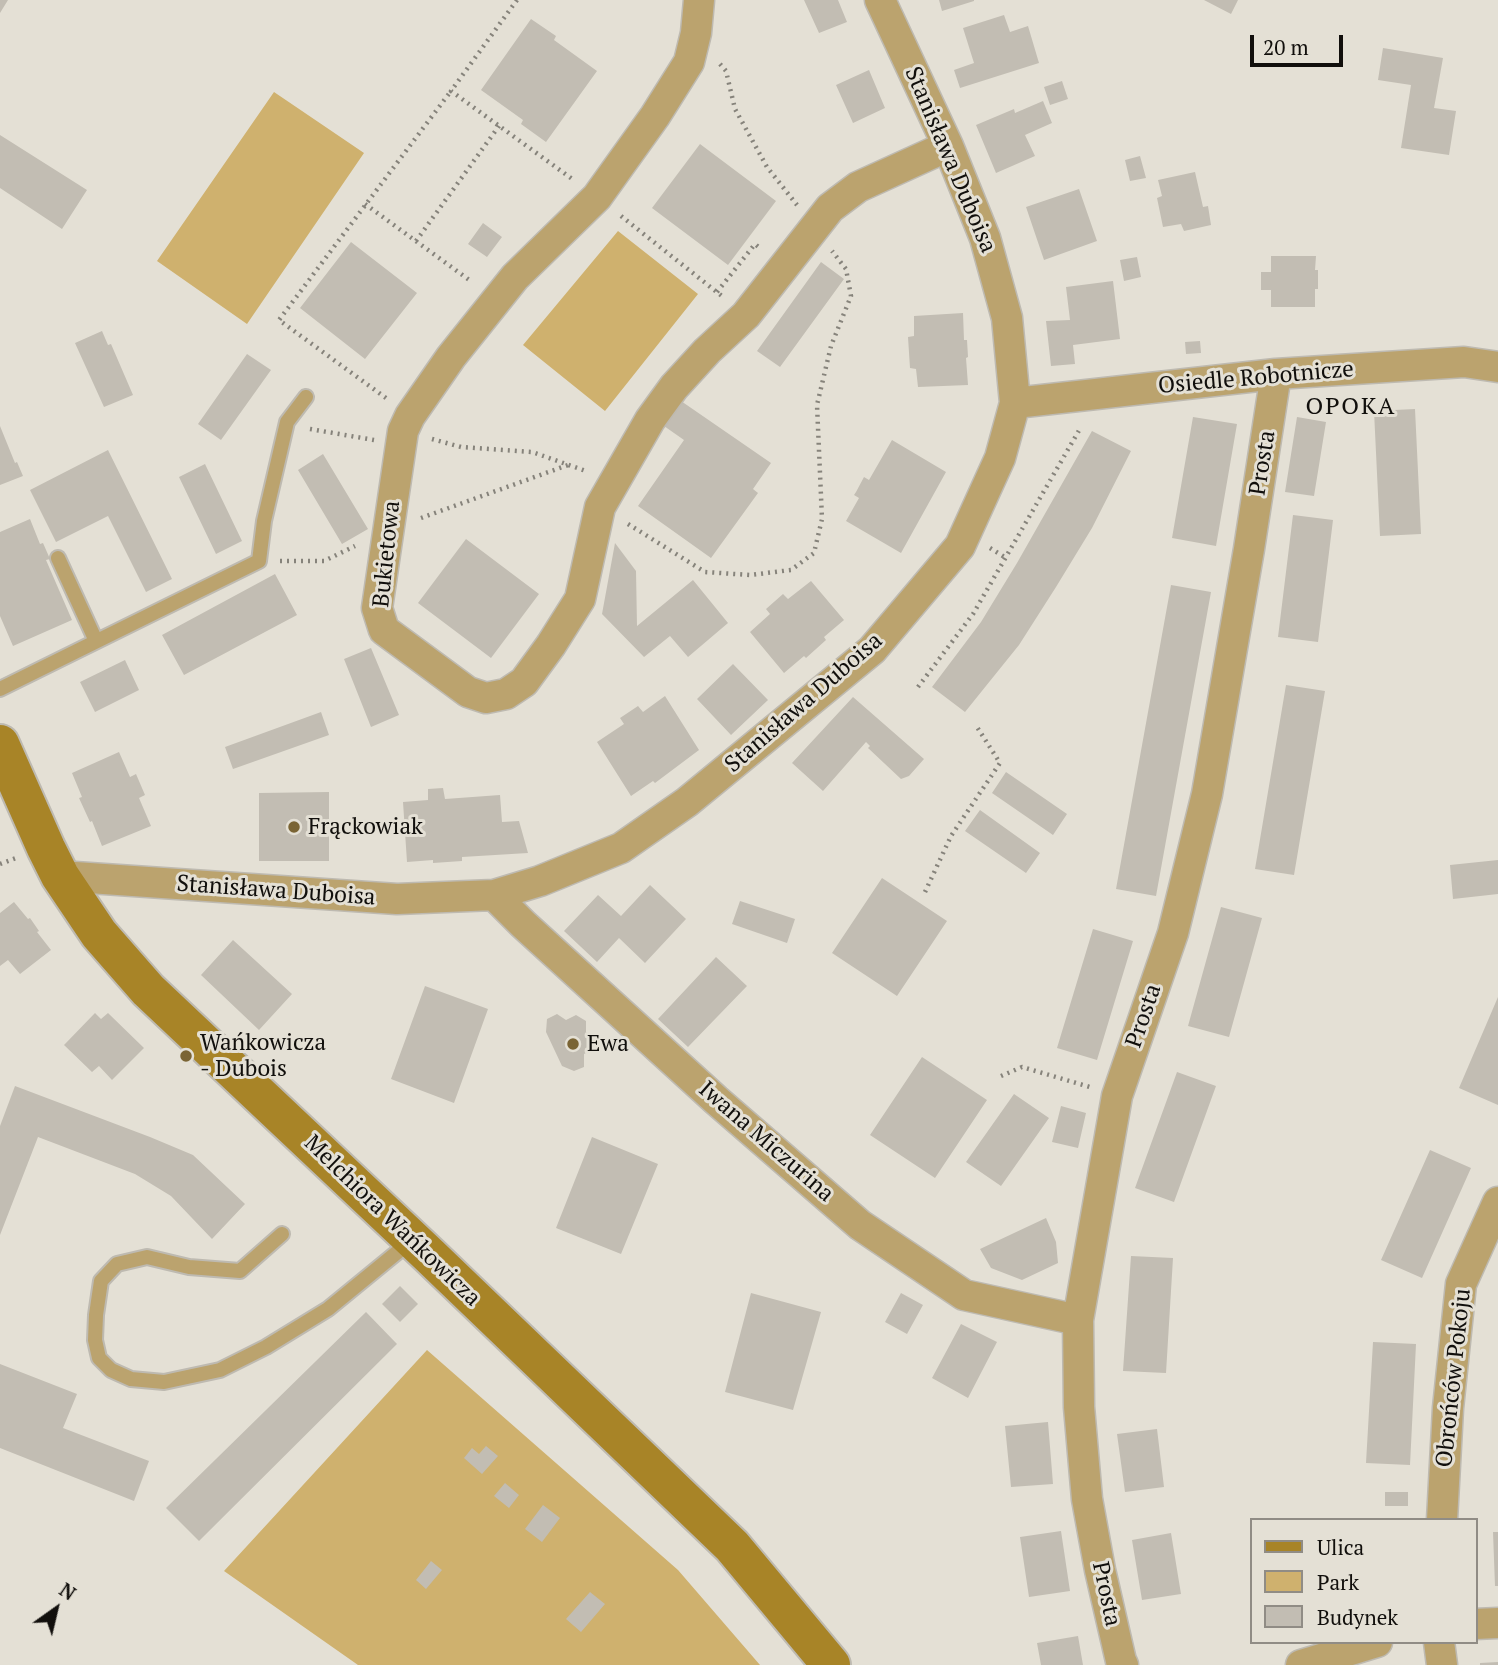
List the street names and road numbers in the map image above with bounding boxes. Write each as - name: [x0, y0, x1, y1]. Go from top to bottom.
- street label: Stanisława Duboisa: [898, 63, 1002, 257]
- street label: Osiedle Robotnicze: [1157, 356, 1355, 400]
- street label: Prosta: [1244, 429, 1282, 497]
- street label: Bukietowa: [368, 499, 406, 609]
- street label: Stanisława Duboisa: [720, 627, 888, 779]
- street label: Stanisława Duboisa: [176, 870, 376, 912]
- street label: Prosta: [1120, 981, 1168, 1051]
- street label: Iwana Miczurina: [693, 1076, 839, 1208]
- street label: Melchiora Wańkowicza: [298, 1130, 486, 1312]
- street label: Obrońców Pokoju: [1431, 1287, 1477, 1469]
- street label: Prosta: [1086, 1559, 1126, 1629]

